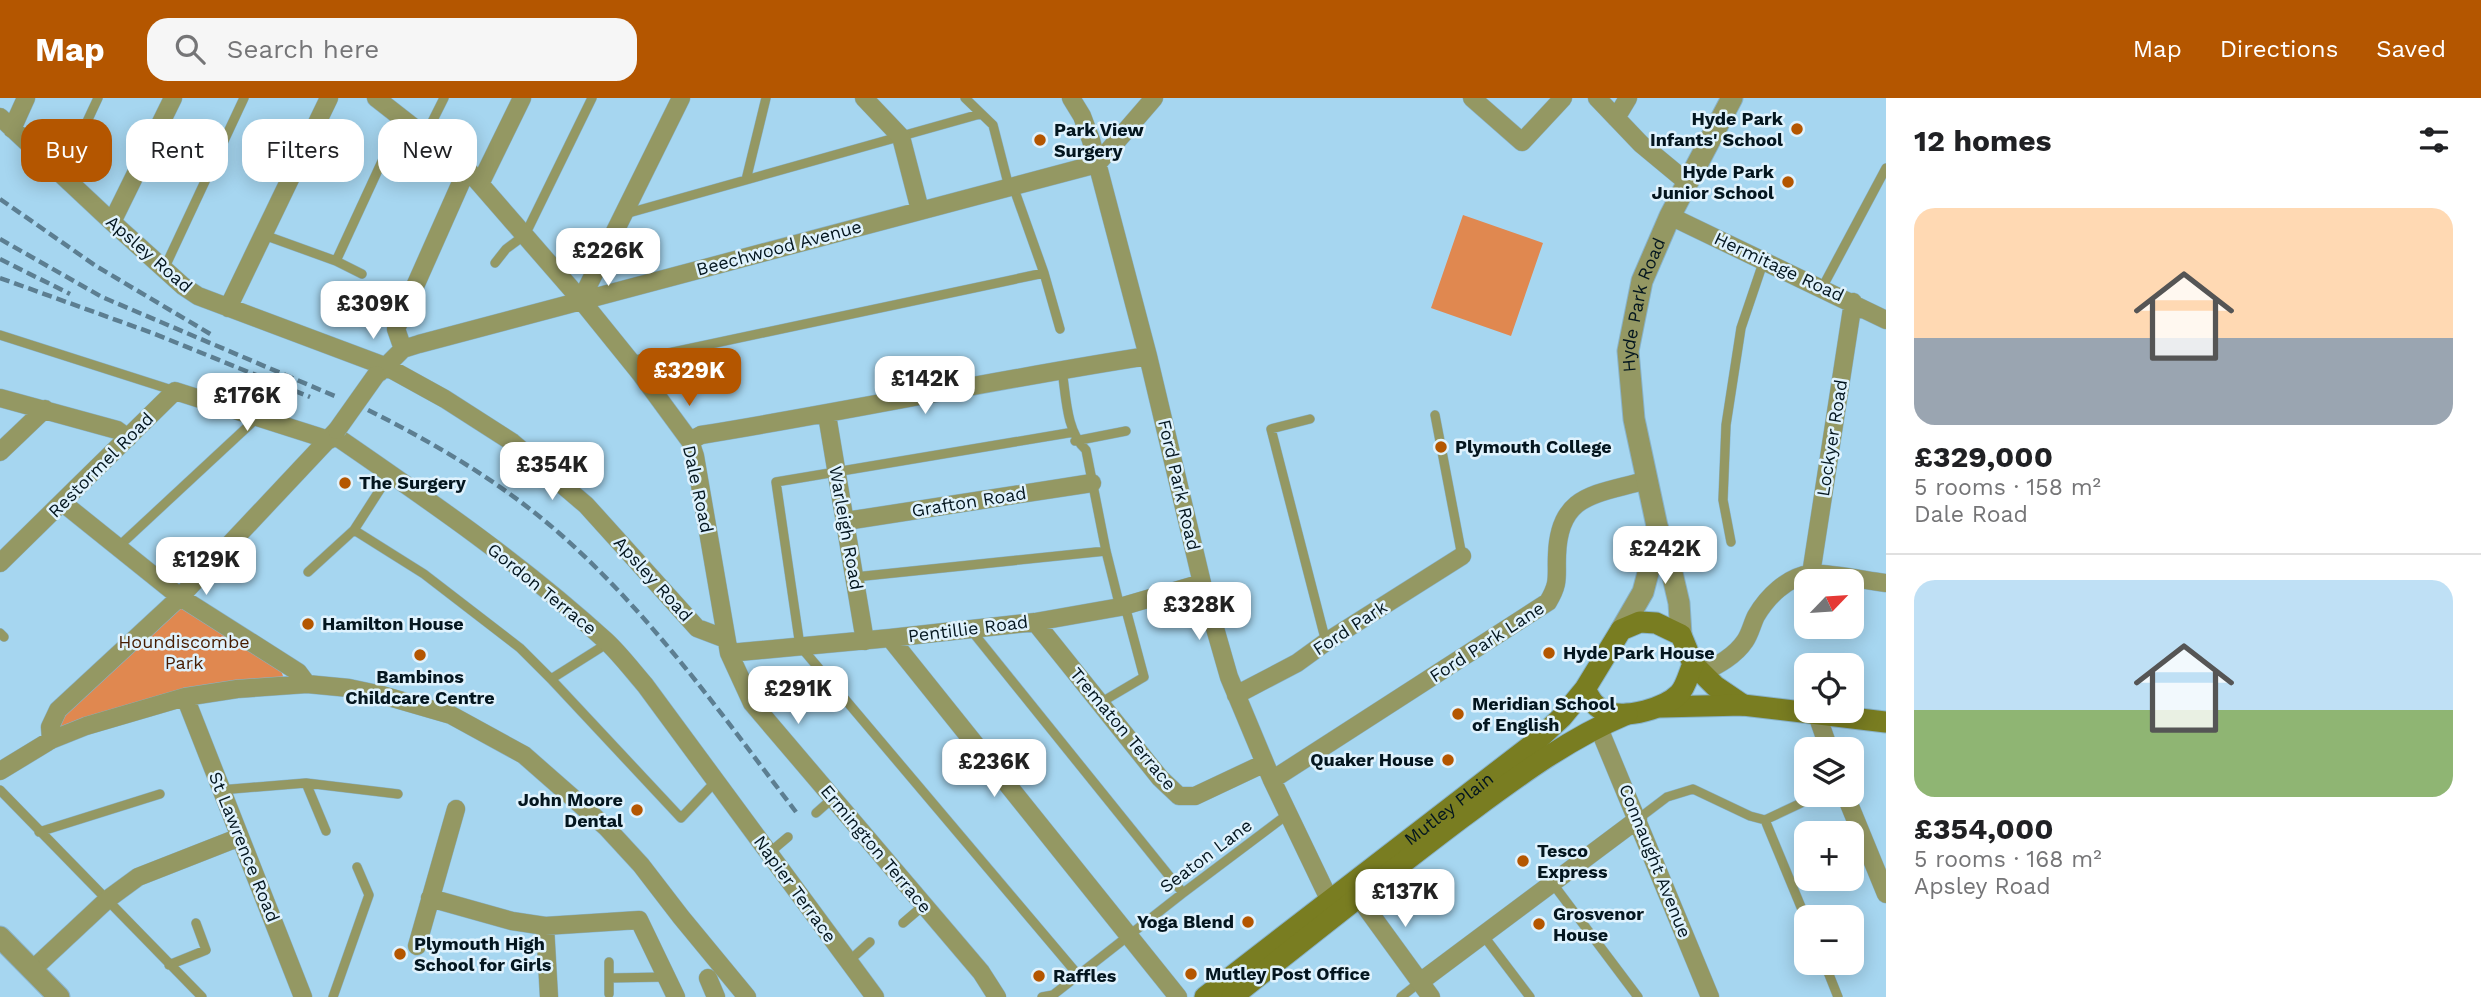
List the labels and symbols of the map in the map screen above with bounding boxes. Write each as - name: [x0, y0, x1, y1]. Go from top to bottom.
- place label: Hyde Park Infants' School: [1650, 108, 1784, 150]
- place label: Park View Surgery: [1054, 119, 1144, 161]
- marker: Hyde Park Infants' School: [1789, 121, 1805, 137]
- marker: Park View Surgery: [1032, 132, 1048, 148]
- place label: Hyde Park Junior School: [1652, 161, 1775, 203]
- marker: Hyde Park Junior School: [1780, 174, 1796, 190]
- street label: Apsley Road: [102, 211, 197, 297]
- street label: Beechwood Avenue: [694, 215, 864, 280]
- street label: Hermitage Road: [1711, 227, 1847, 306]
- pin: £226K: [559, 228, 657, 288]
- street label: Hyde Park Road: [1617, 234, 1669, 373]
- pin: £309K: [324, 282, 422, 341]
- pin: £329K: [640, 348, 738, 408]
- pin: £142K: [876, 356, 974, 416]
- pin: £176K: [198, 374, 296, 433]
- street label: Lockyer Road: [1812, 378, 1851, 498]
- street label: Restormel Road: [44, 408, 157, 521]
- street label: Ford Park Road: [1154, 417, 1205, 552]
- place label: Plymouth College: [1455, 436, 1612, 457]
- marker: Plymouth College: [1433, 439, 1449, 455]
- pin: £354K: [503, 442, 601, 502]
- street label: Dale Road: [679, 443, 718, 535]
- street label: Warleigh Road: [825, 464, 868, 592]
- place label: The Surgery: [359, 472, 467, 493]
- marker: The Surgery: [337, 475, 353, 491]
- street label: Grafton Road: [910, 482, 1028, 521]
- pin: £242K: [1616, 526, 1714, 586]
- street label: Apsley Road: [610, 532, 697, 625]
- pin: £129K: [157, 538, 255, 597]
- street label: Gordon Terrace: [484, 538, 601, 639]
- north arrow: [1794, 569, 1864, 639]
- pin: £328K: [1150, 582, 1248, 642]
- street label: Ford Park: [1309, 596, 1391, 659]
- street label: Ford Park Lane: [1426, 597, 1548, 686]
- street label: Pentillie Road: [907, 611, 1029, 646]
- place label: Hamilton House: [322, 613, 464, 634]
- marker: Hamilton House: [300, 616, 316, 632]
- park label: Houndiscombe Park: [118, 631, 250, 673]
- place label: Hyde Park House: [1563, 642, 1715, 663]
- marker: Hyde Park House: [1541, 645, 1557, 661]
- marker: Bambinos Childcare Centre: [412, 647, 428, 663]
- street label: Trematon Terrace: [1066, 663, 1181, 794]
- place label: Bambinos Childcare Centre: [345, 666, 495, 708]
- pin: £291K: [749, 666, 847, 726]
- place label: Meridian School of English: [1472, 693, 1616, 735]
- marker: Meridian School of English: [1450, 706, 1466, 722]
- pin: £236K: [945, 740, 1043, 799]
- place label: Quaker House: [1310, 749, 1434, 770]
- marker: Quaker House: [1440, 752, 1456, 768]
- street label: Mutley Plain: [1400, 767, 1497, 849]
- street label: St Lawrence Road: [205, 769, 284, 925]
- street label: Ermington Terrace: [817, 780, 936, 917]
- street label: Connaught Avenue: [1615, 781, 1696, 941]
- place label: John Moore Dental: [518, 789, 623, 831]
- marker: John Moore Dental: [629, 802, 645, 818]
- street label: Seaton Lane: [1156, 814, 1256, 897]
- street label: Napier Terrace: [750, 831, 841, 946]
- place label: Tesco Express: [1537, 840, 1608, 882]
- marker: Tesco Express: [1515, 853, 1531, 869]
- pin: £137K: [1356, 870, 1454, 929]
- place label: Grosvenor House: [1553, 903, 1644, 945]
- place label: Yoga Blend: [1137, 911, 1234, 932]
- marker: Yoga Blend: [1240, 914, 1256, 930]
- marker: Grosvenor House: [1531, 916, 1547, 932]
- place label: Plymouth High School for Girls: [414, 933, 552, 975]
- marker: Plymouth High School for Girls: [392, 946, 408, 962]
- place label: Mutley Post Office: [1205, 963, 1370, 984]
- place label: Raffles: [1053, 965, 1117, 986]
- marker: Mutley Post Office: [1183, 966, 1199, 982]
- marker: Raffles: [1031, 968, 1047, 984]

